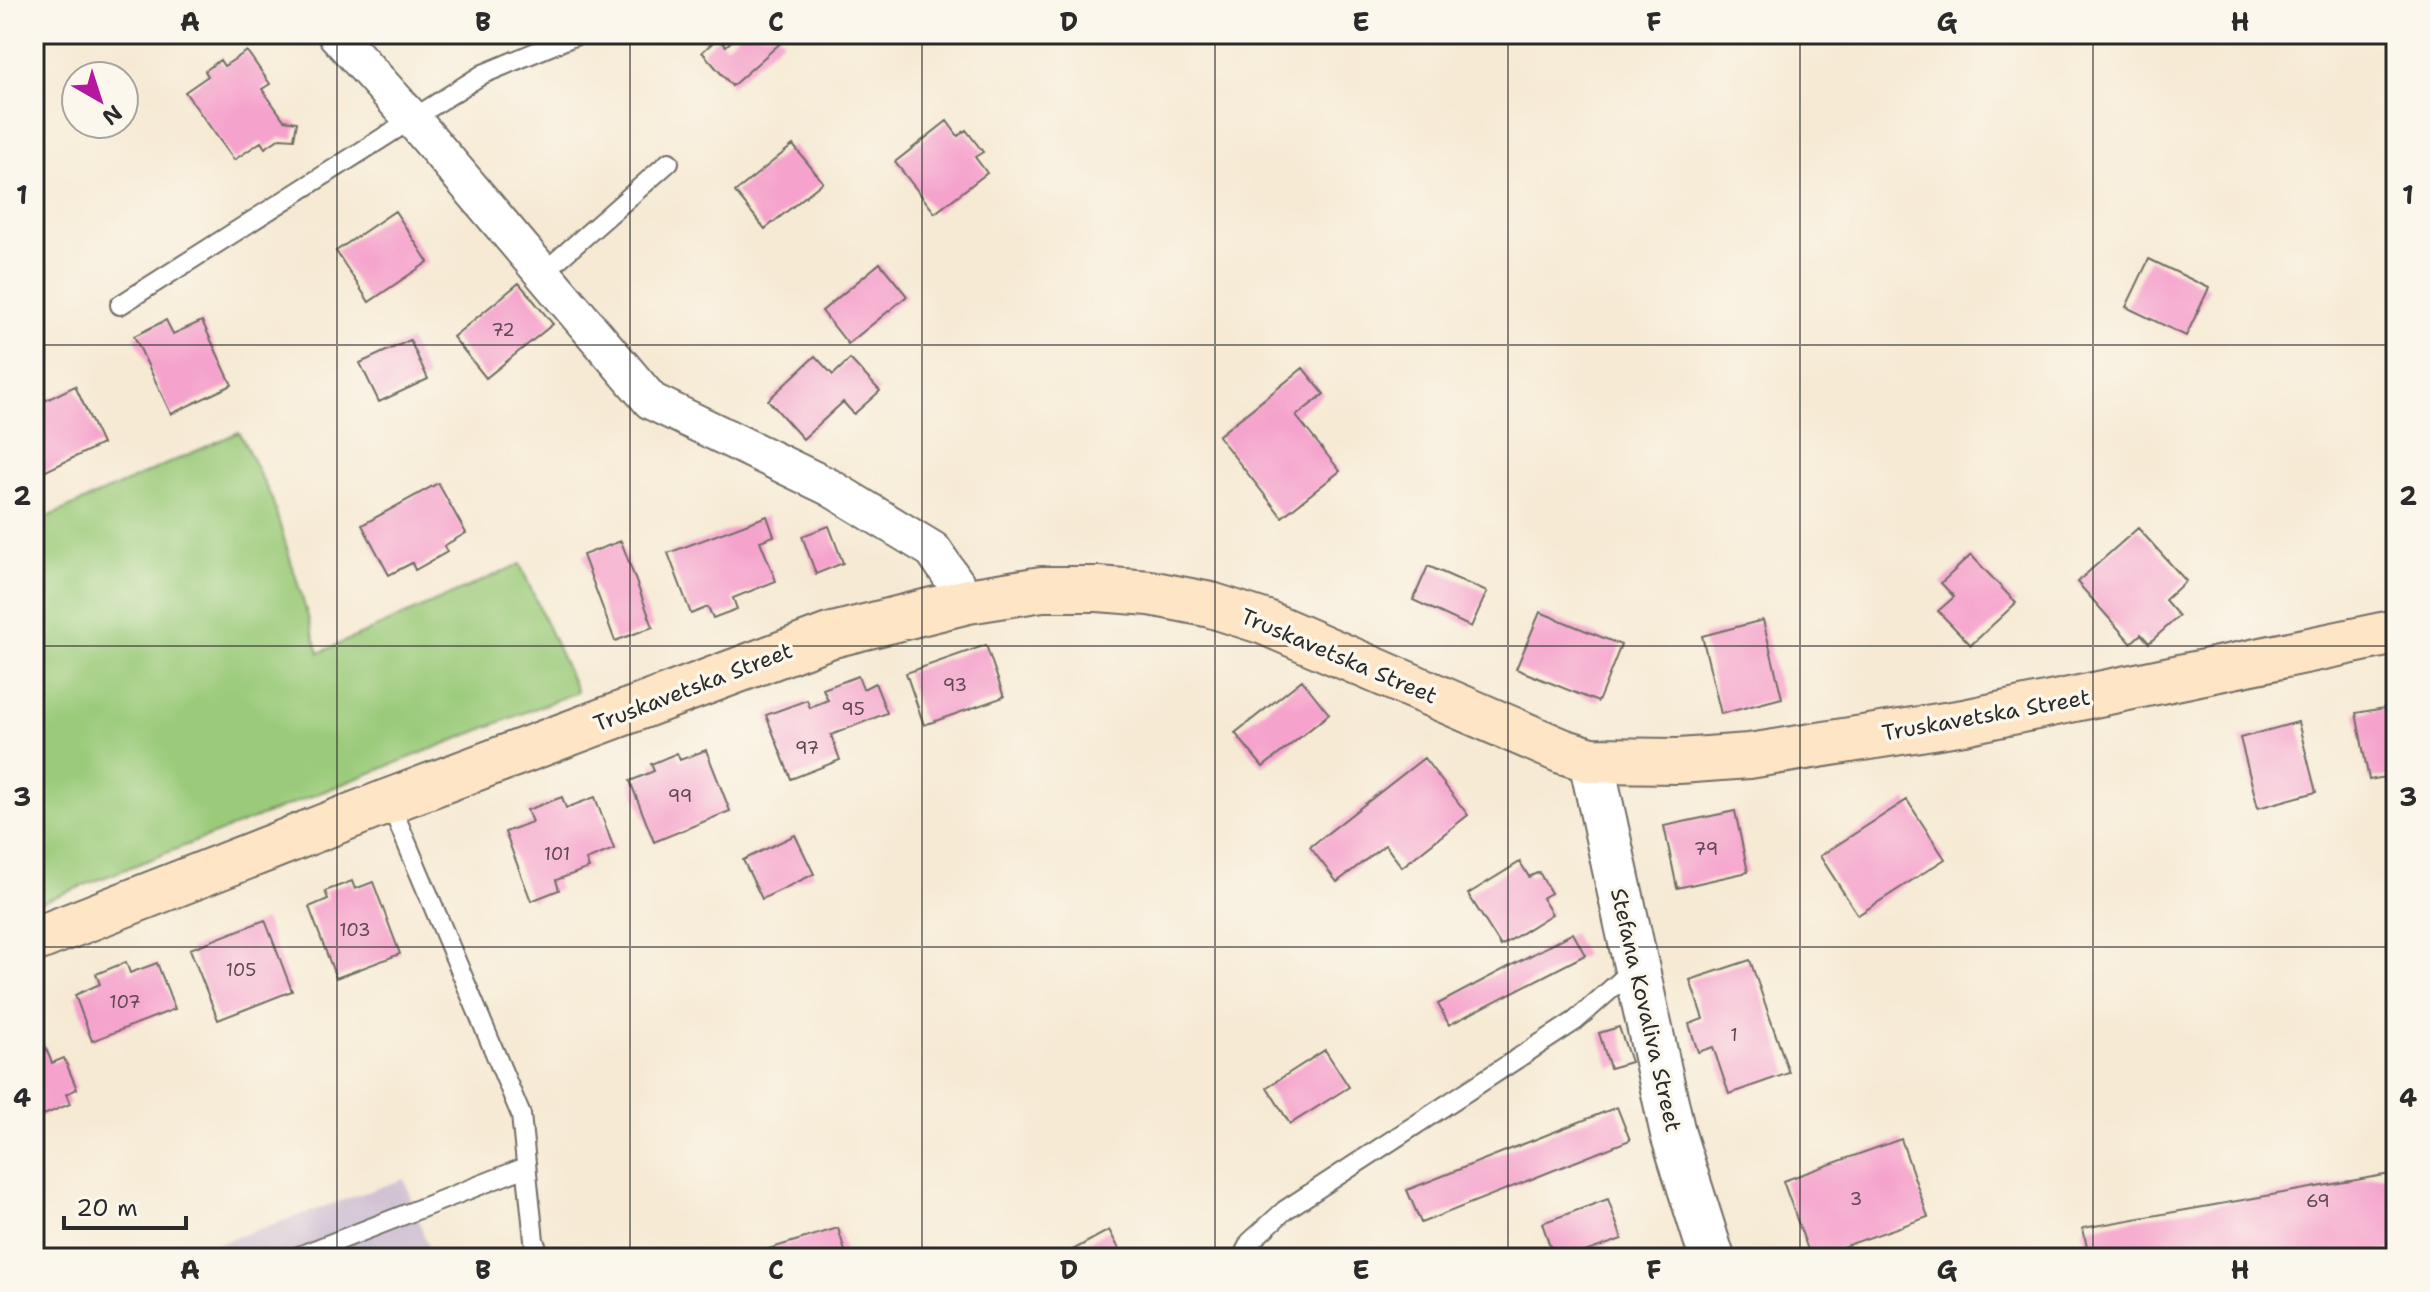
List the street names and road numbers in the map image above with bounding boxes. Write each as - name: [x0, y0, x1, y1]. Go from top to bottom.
- street label: Truskavetska Street: [1236, 601, 1442, 711]
- street label: Truskavetska Street: [589, 636, 797, 738]
- street label: Truskavetska Street: [1880, 682, 2092, 748]
- street label: Stefana Kovaliva Street: [1604, 885, 1688, 1135]

